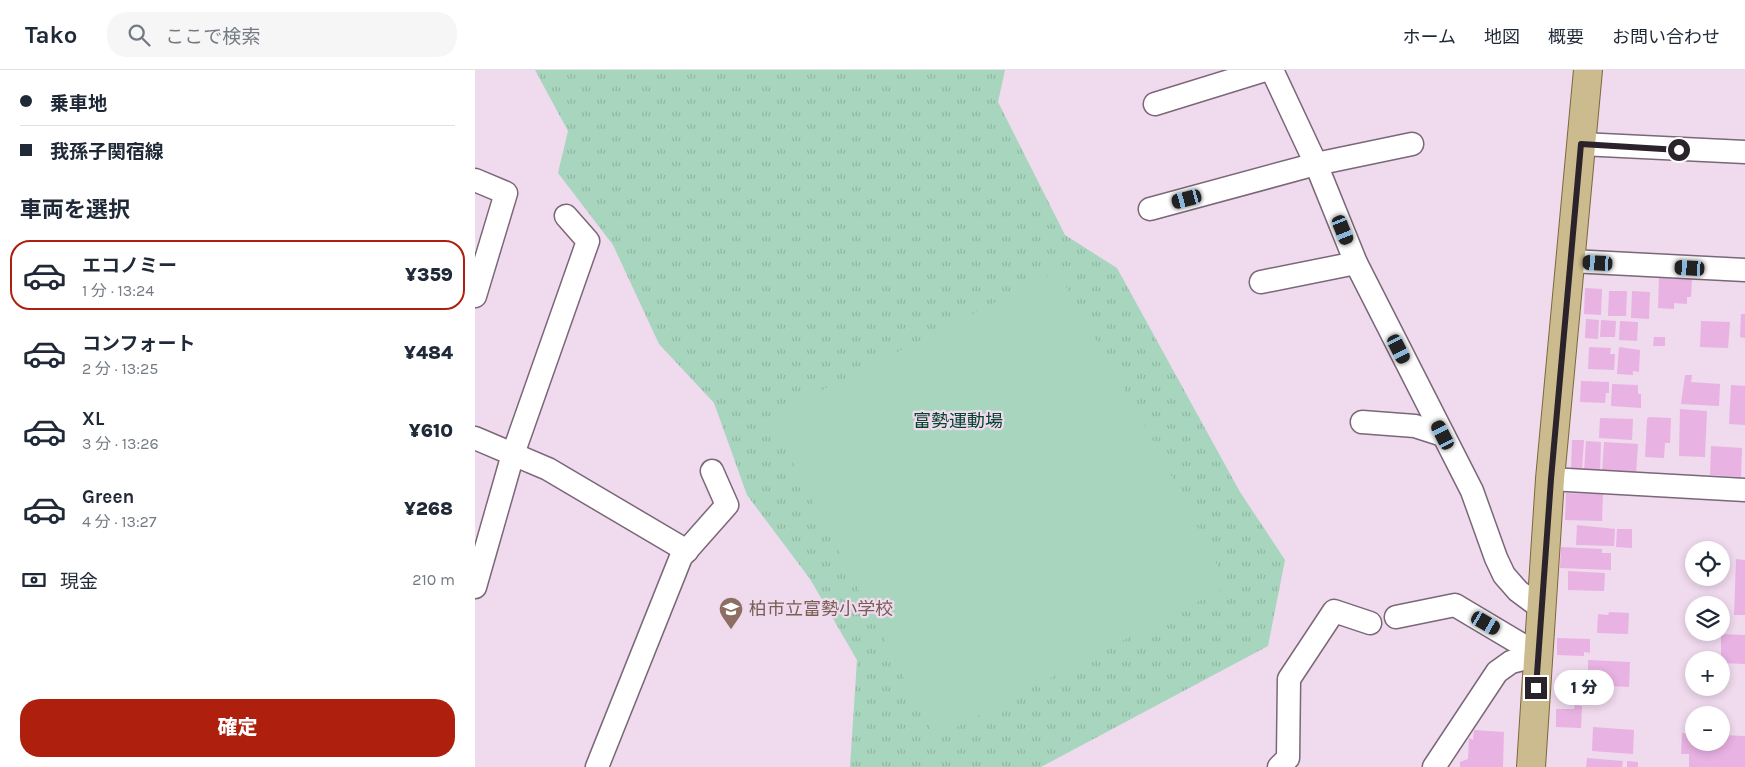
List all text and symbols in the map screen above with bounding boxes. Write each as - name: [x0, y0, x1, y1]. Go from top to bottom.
- search box: [107, 12, 457, 57]
- text: Tako: [25, 21, 77, 49]
- icon: search: [125, 21, 153, 49]
- text: ここで検索: [165, 26, 260, 48]
- text: ホーム: [1403, 26, 1456, 48]
- text: 地図: [1484, 26, 1520, 48]
- text: 概要: [1548, 26, 1584, 48]
- text: お問い合わせ: [1612, 26, 1720, 48]
- text: 乗車地: [50, 93, 107, 115]
- route start: [1668, 139, 1690, 161]
- text: 我孫子関宿線: [50, 141, 164, 163]
- car: [1170, 188, 1203, 210]
- text: 車両を選択: [20, 197, 130, 223]
- car: [1330, 213, 1355, 247]
- icon: car: [22, 253, 67, 298]
- text: エコノミー: [82, 255, 177, 277]
- car: [1582, 255, 1613, 271]
- car: [1674, 260, 1705, 276]
- text: ¥359: [405, 264, 453, 286]
- text: 1 分 · 13:24: [82, 281, 154, 300]
- icon: car: [22, 331, 67, 376]
- car: [1385, 332, 1412, 366]
- text: コンフォート: [82, 333, 195, 355]
- text: ¥484: [404, 342, 453, 364]
- text: 2 分 · 13:25: [82, 359, 158, 378]
- text: XL: [82, 408, 104, 430]
- icon: car: [22, 409, 67, 454]
- park label: 富勢運動場: [913, 410, 1003, 432]
- car: [1429, 418, 1456, 452]
- text: ¥610: [409, 420, 453, 442]
- text: 3 分 · 13:26: [82, 434, 159, 453]
- text: Green: [82, 486, 134, 508]
- icon: car: [22, 487, 67, 532]
- text: ¥268: [404, 498, 453, 520]
- text: 4 分 · 13:27: [82, 512, 156, 531]
- map controls: [1685, 541, 1730, 751]
- button: locate: [1685, 541, 1730, 586]
- icon: cash: [20, 566, 48, 594]
- text: 210 m: [412, 570, 455, 589]
- text: 現金: [60, 571, 98, 593]
- school or university icon: 柏市立富勢小学校: [718, 596, 744, 630]
- button: layers: [1685, 596, 1730, 641]
- place label: 柏市立富勢小学校: [749, 598, 893, 620]
- car: [1469, 609, 1502, 637]
- button: +: [1685, 651, 1730, 696]
- callout: 1 分: [1553, 670, 1613, 706]
- route end: [1525, 677, 1547, 699]
- text: 1 分: [1571, 678, 1597, 697]
- button: 確定: [20, 699, 455, 757]
- button: −: [1685, 706, 1730, 751]

